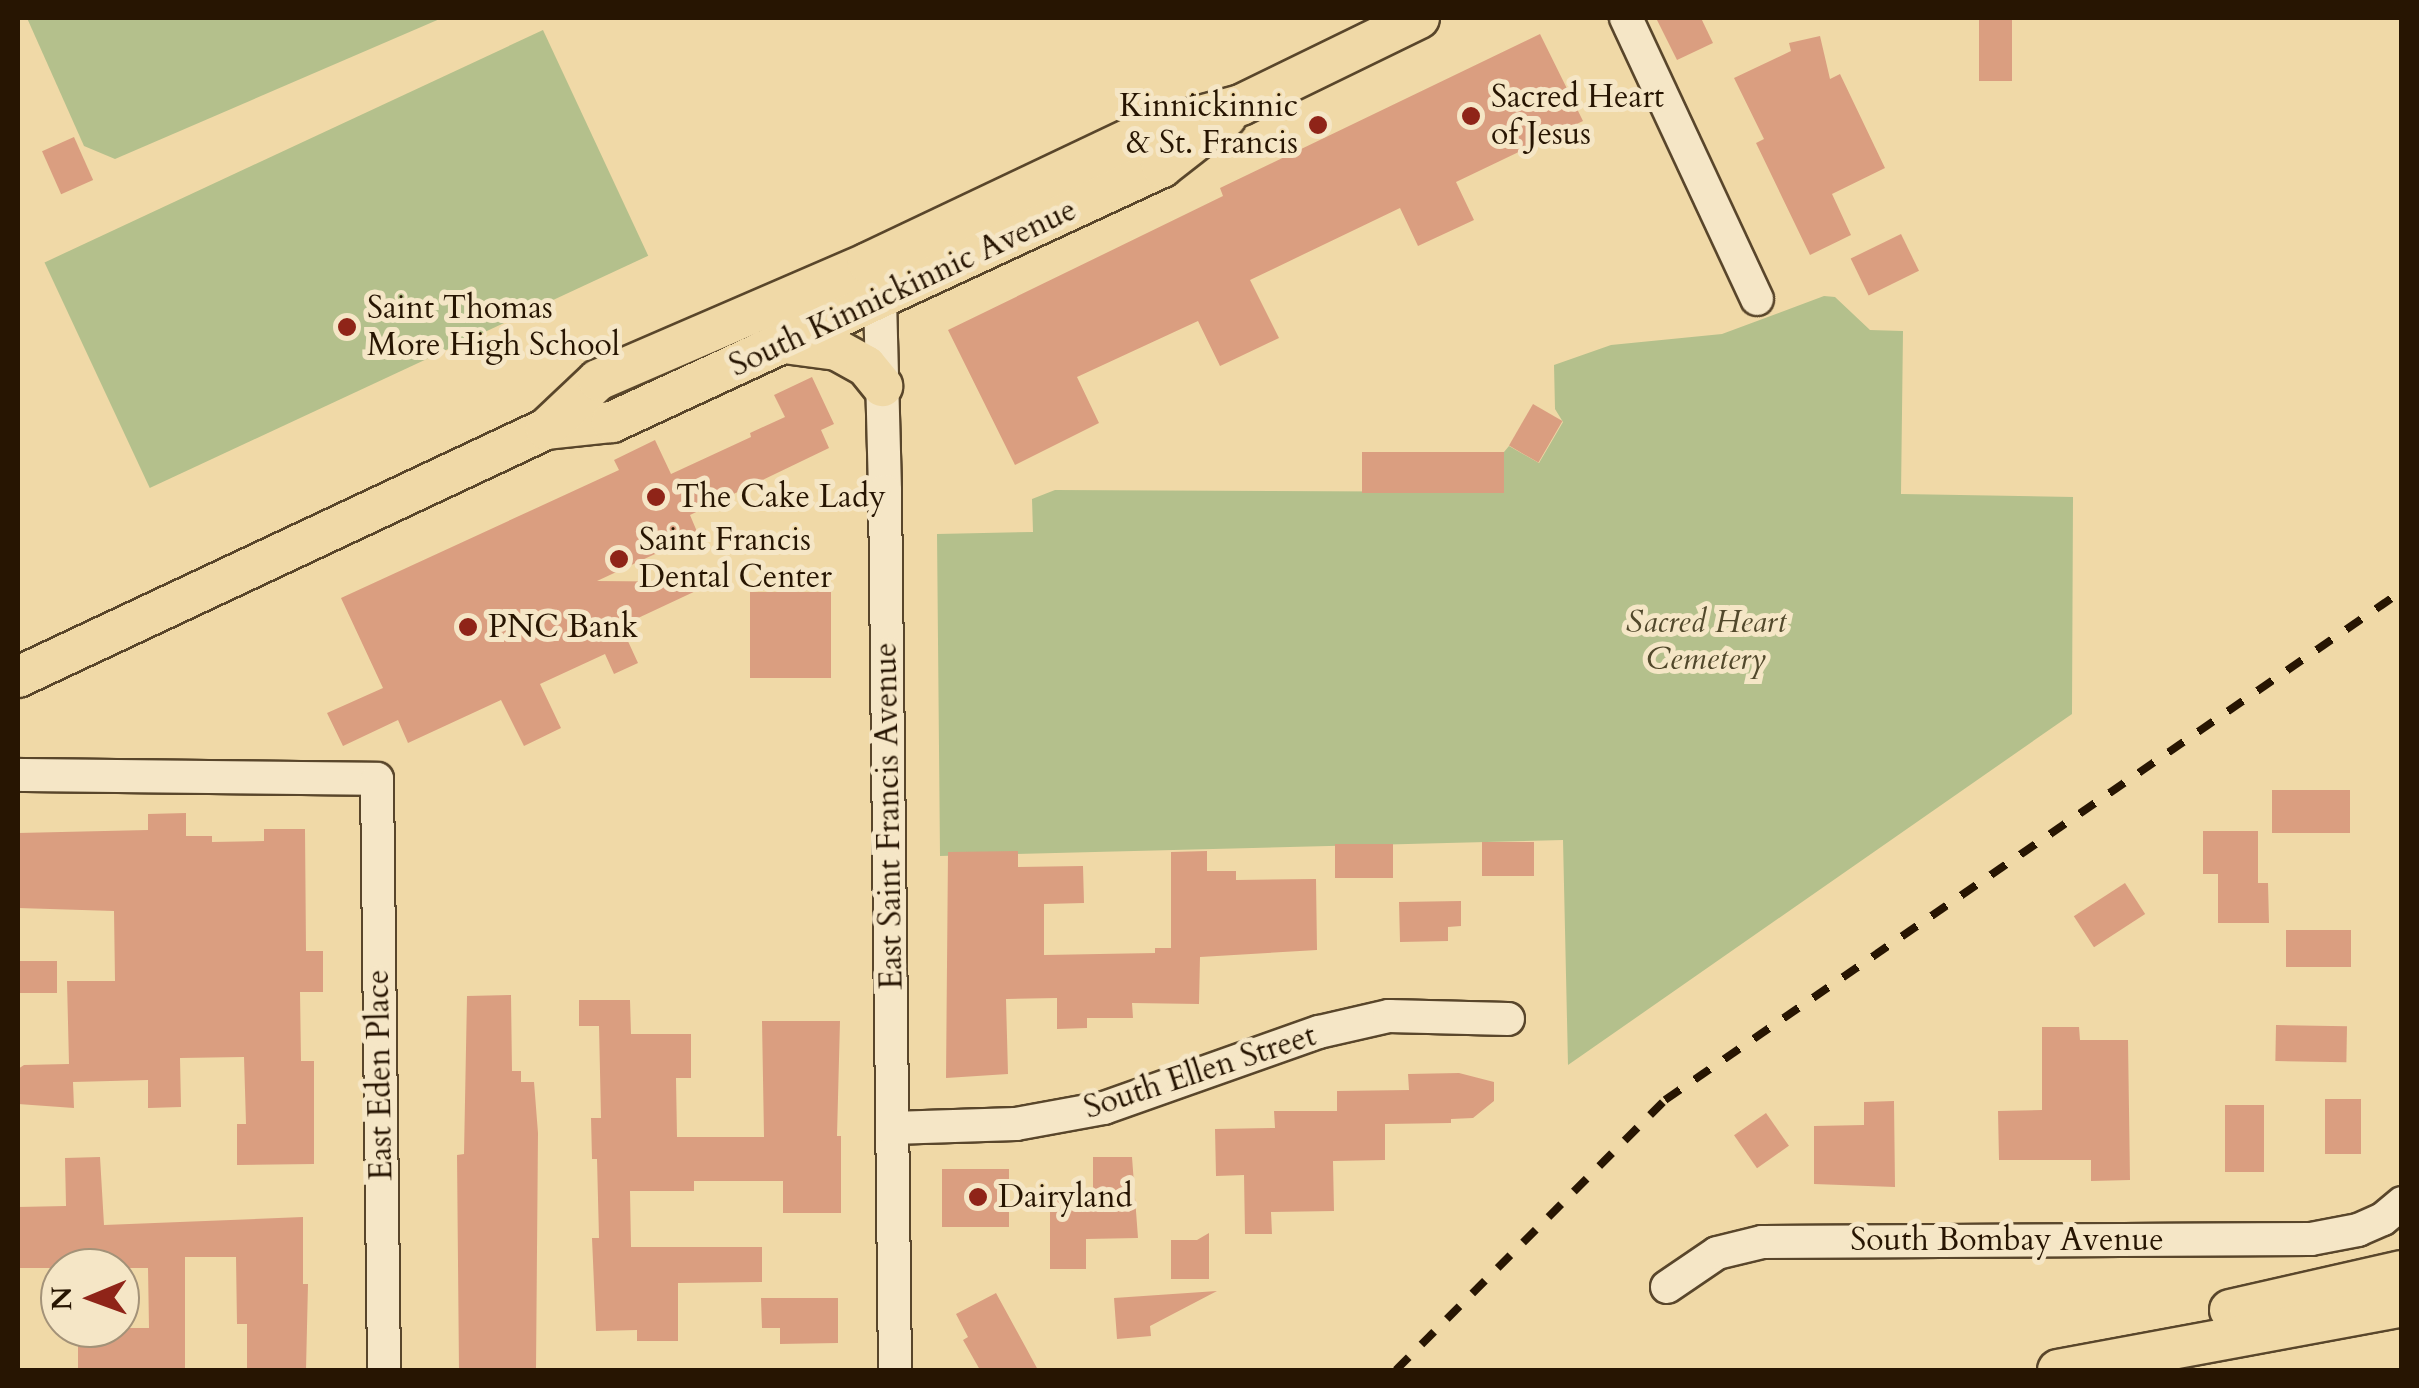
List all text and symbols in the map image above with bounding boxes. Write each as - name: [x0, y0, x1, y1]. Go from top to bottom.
- place label: Sacred Heart of Jesus: [1491, 79, 1664, 154]
- place label: Kinnickinnic & St. Francis: [1119, 88, 1298, 163]
- marker: Sacred Heart of Jesus: [1460, 105, 1482, 127]
- marker: Kinnickinnic & St. Francis: [1307, 114, 1329, 136]
- street label: South Kinnickinnic Avenue: [723, 191, 1083, 385]
- place label: Saint Thomas More High School: [367, 290, 620, 365]
- marker: Saint Thomas More High School: [336, 316, 358, 338]
- place label: The Cake Lady: [676, 478, 886, 516]
- marker: The Cake Lady: [645, 486, 667, 508]
- place label: Saint Francis Dental Center: [639, 522, 832, 597]
- marker: Saint Francis Dental Center: [608, 548, 630, 570]
- park label: Sacred Heart Cemetery: [1626, 604, 1786, 679]
- place label: PNC Bank: [488, 608, 638, 646]
- marker: PNC Bank: [457, 616, 479, 638]
- street label: East Saint Francis Avenue: [867, 642, 911, 990]
- street label: East Eden Place: [359, 969, 401, 1181]
- street label: South Ellen Street: [1079, 1016, 1321, 1128]
- place label: Dairyland: [998, 1178, 1133, 1216]
- marker: Dairyland: [967, 1186, 989, 1208]
- street label: South Bombay Avenue: [1850, 1221, 2164, 1259]
- north arrow: [40, 1248, 140, 1348]
- text: N: [43, 1286, 81, 1311]

